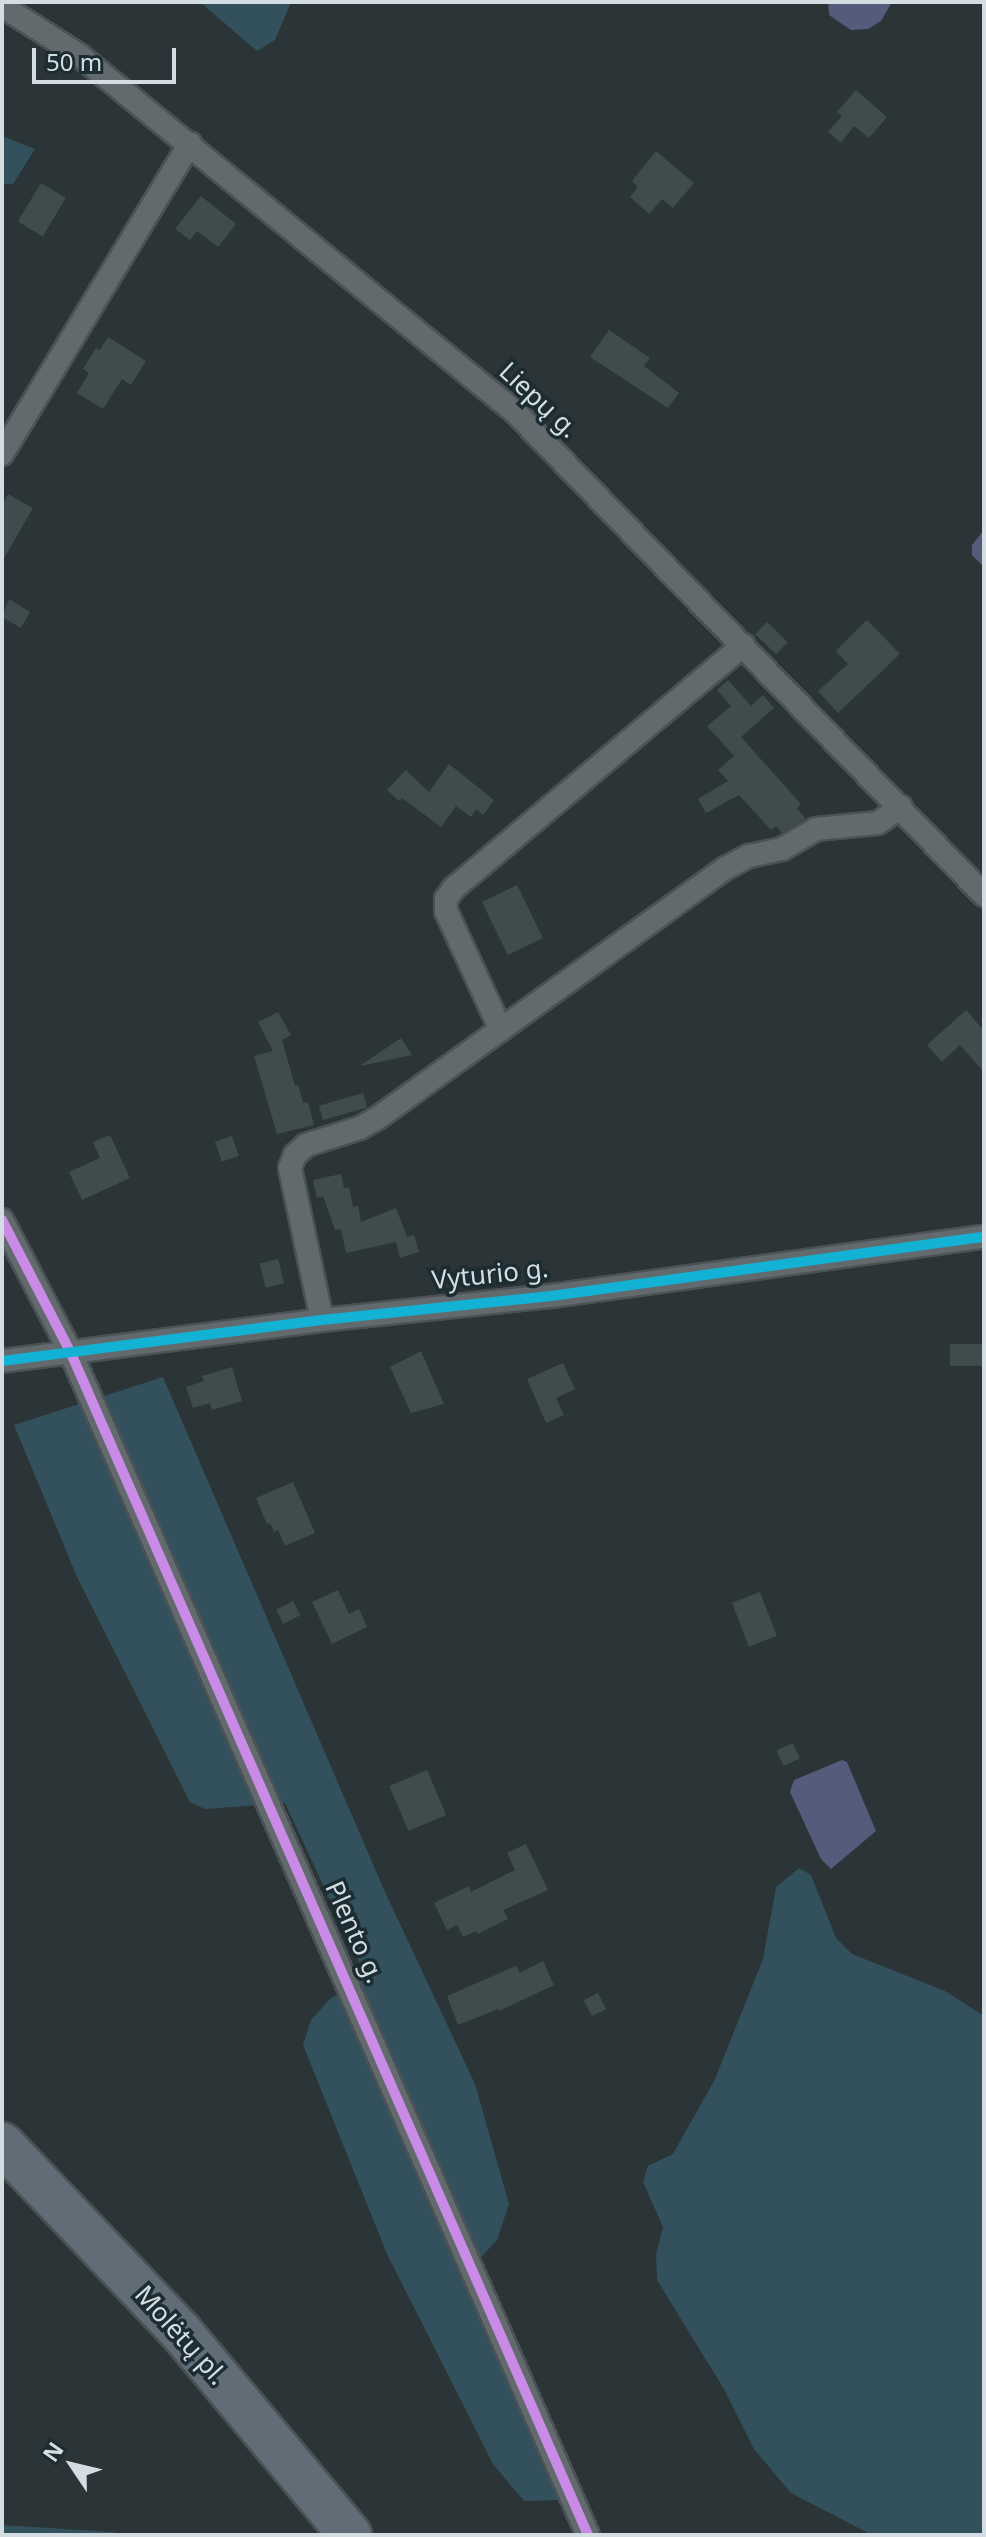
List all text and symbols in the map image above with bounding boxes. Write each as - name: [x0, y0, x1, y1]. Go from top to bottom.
- scale bar: [36, 32, 180, 82]
- text: 50 m: [46, 45, 102, 78]
- street label: Liepų g.: [493, 356, 585, 444]
- street label: Vyturio g.: [430, 1252, 550, 1296]
- street label: Plento g.: [319, 1876, 391, 1988]
- street label: Molėtų pl.: [128, 2279, 234, 2391]
- north arrow: [32, 2425, 112, 2505]
- text: N: [35, 2435, 70, 2467]

